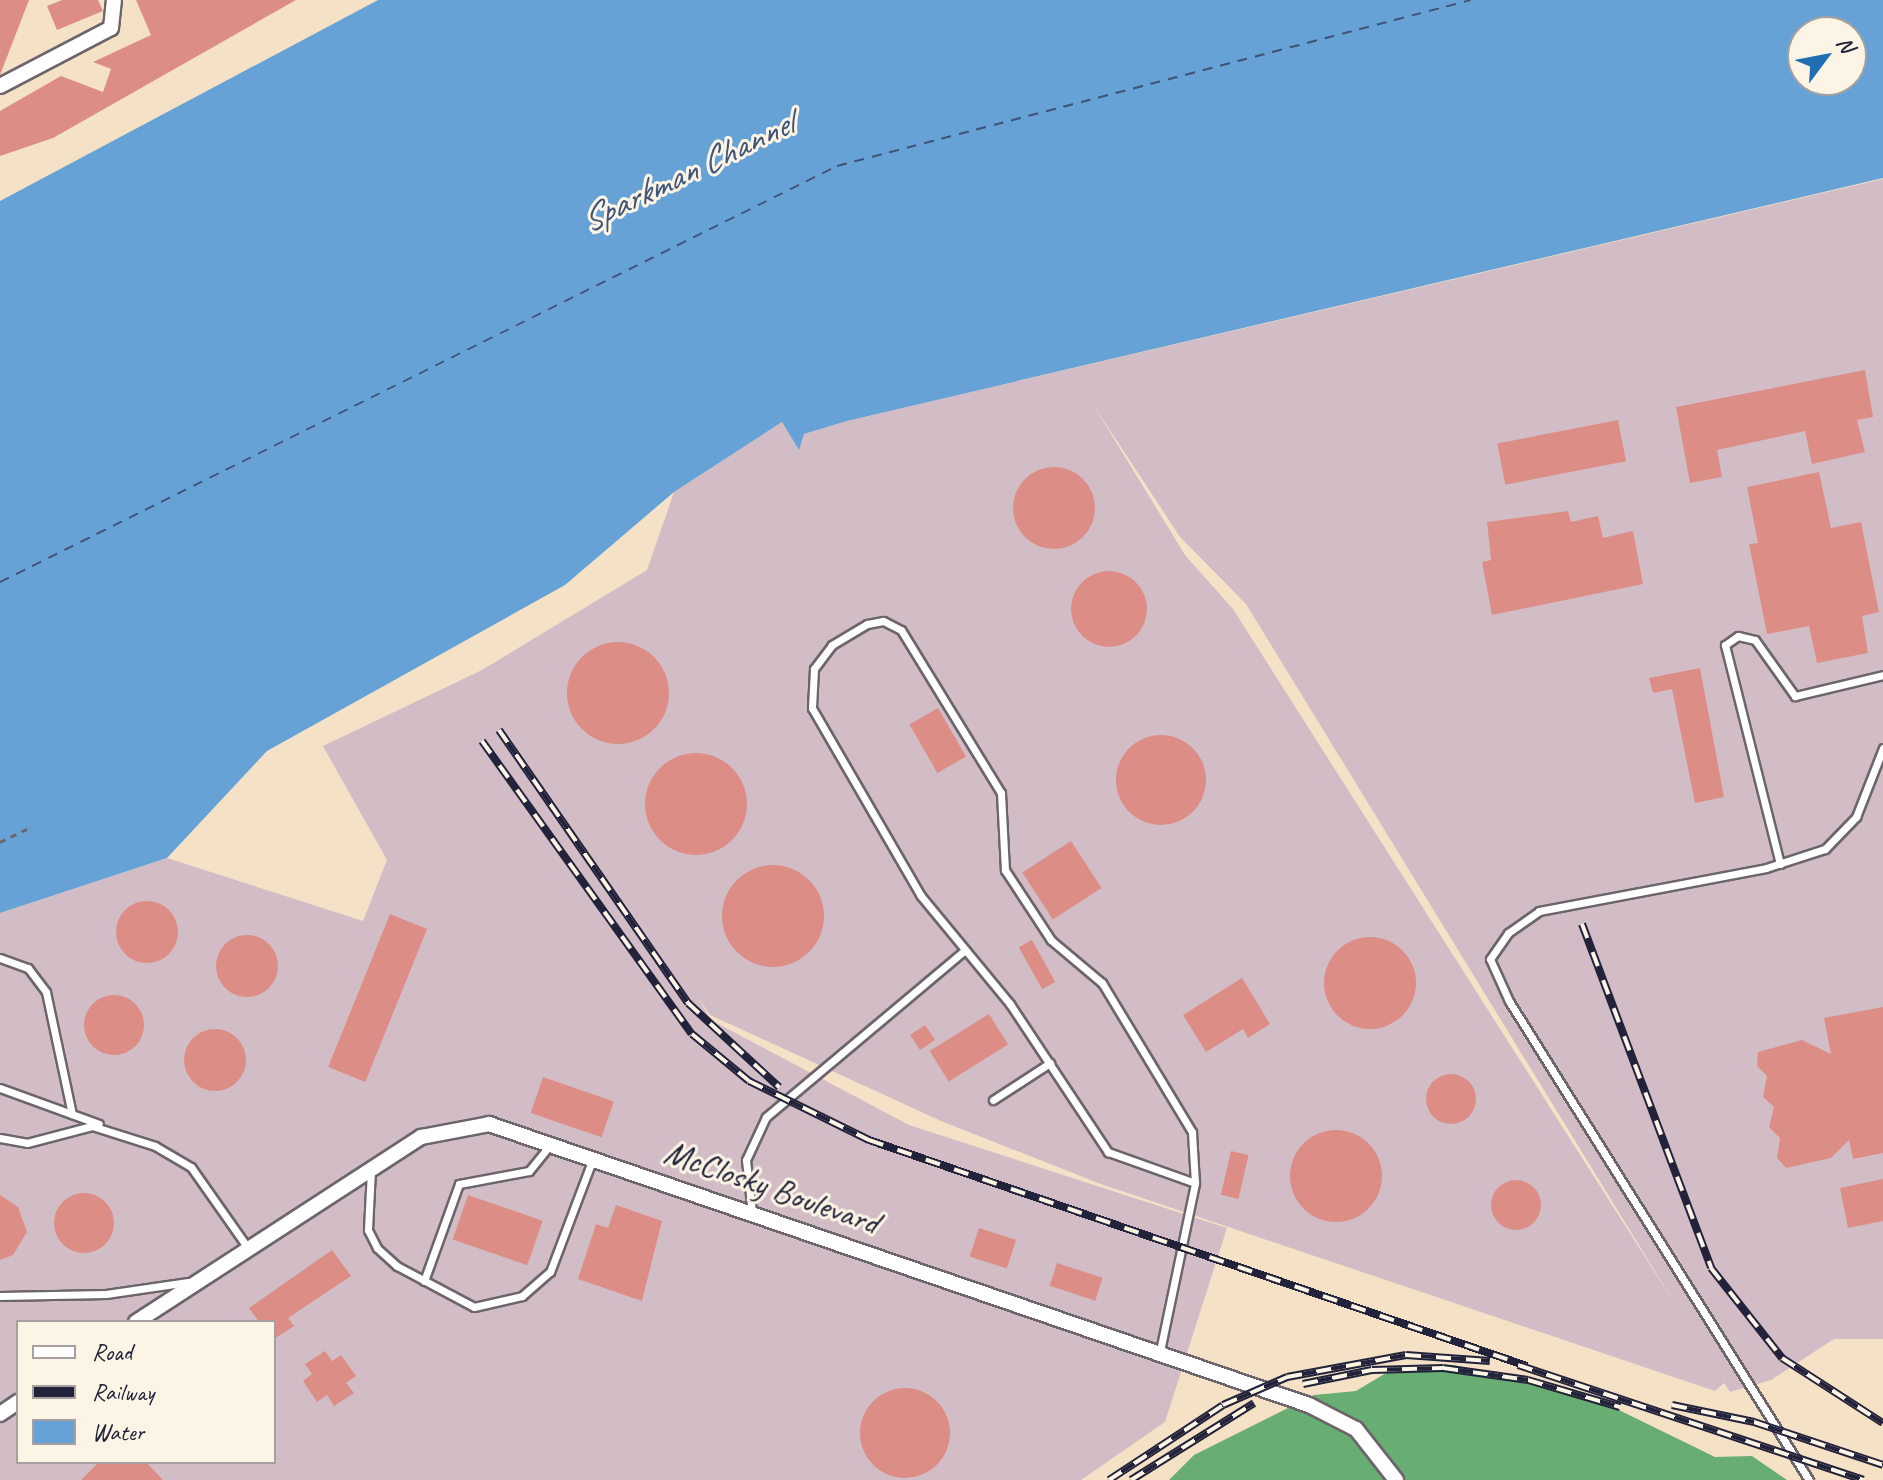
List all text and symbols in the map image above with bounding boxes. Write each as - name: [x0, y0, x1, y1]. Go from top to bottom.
- north arrow: [1787, 16, 1867, 96]
- text: N: [1830, 31, 1861, 58]
- water label: Sparkman Channel: [573, 102, 801, 242]
- street label: McClosky Boulevard: [659, 1131, 885, 1243]
- legend: [16, 1320, 276, 1464]
- text: Road: [92, 1337, 132, 1367]
- text: Railway: [92, 1377, 154, 1407]
- text: Water: [92, 1417, 144, 1447]

